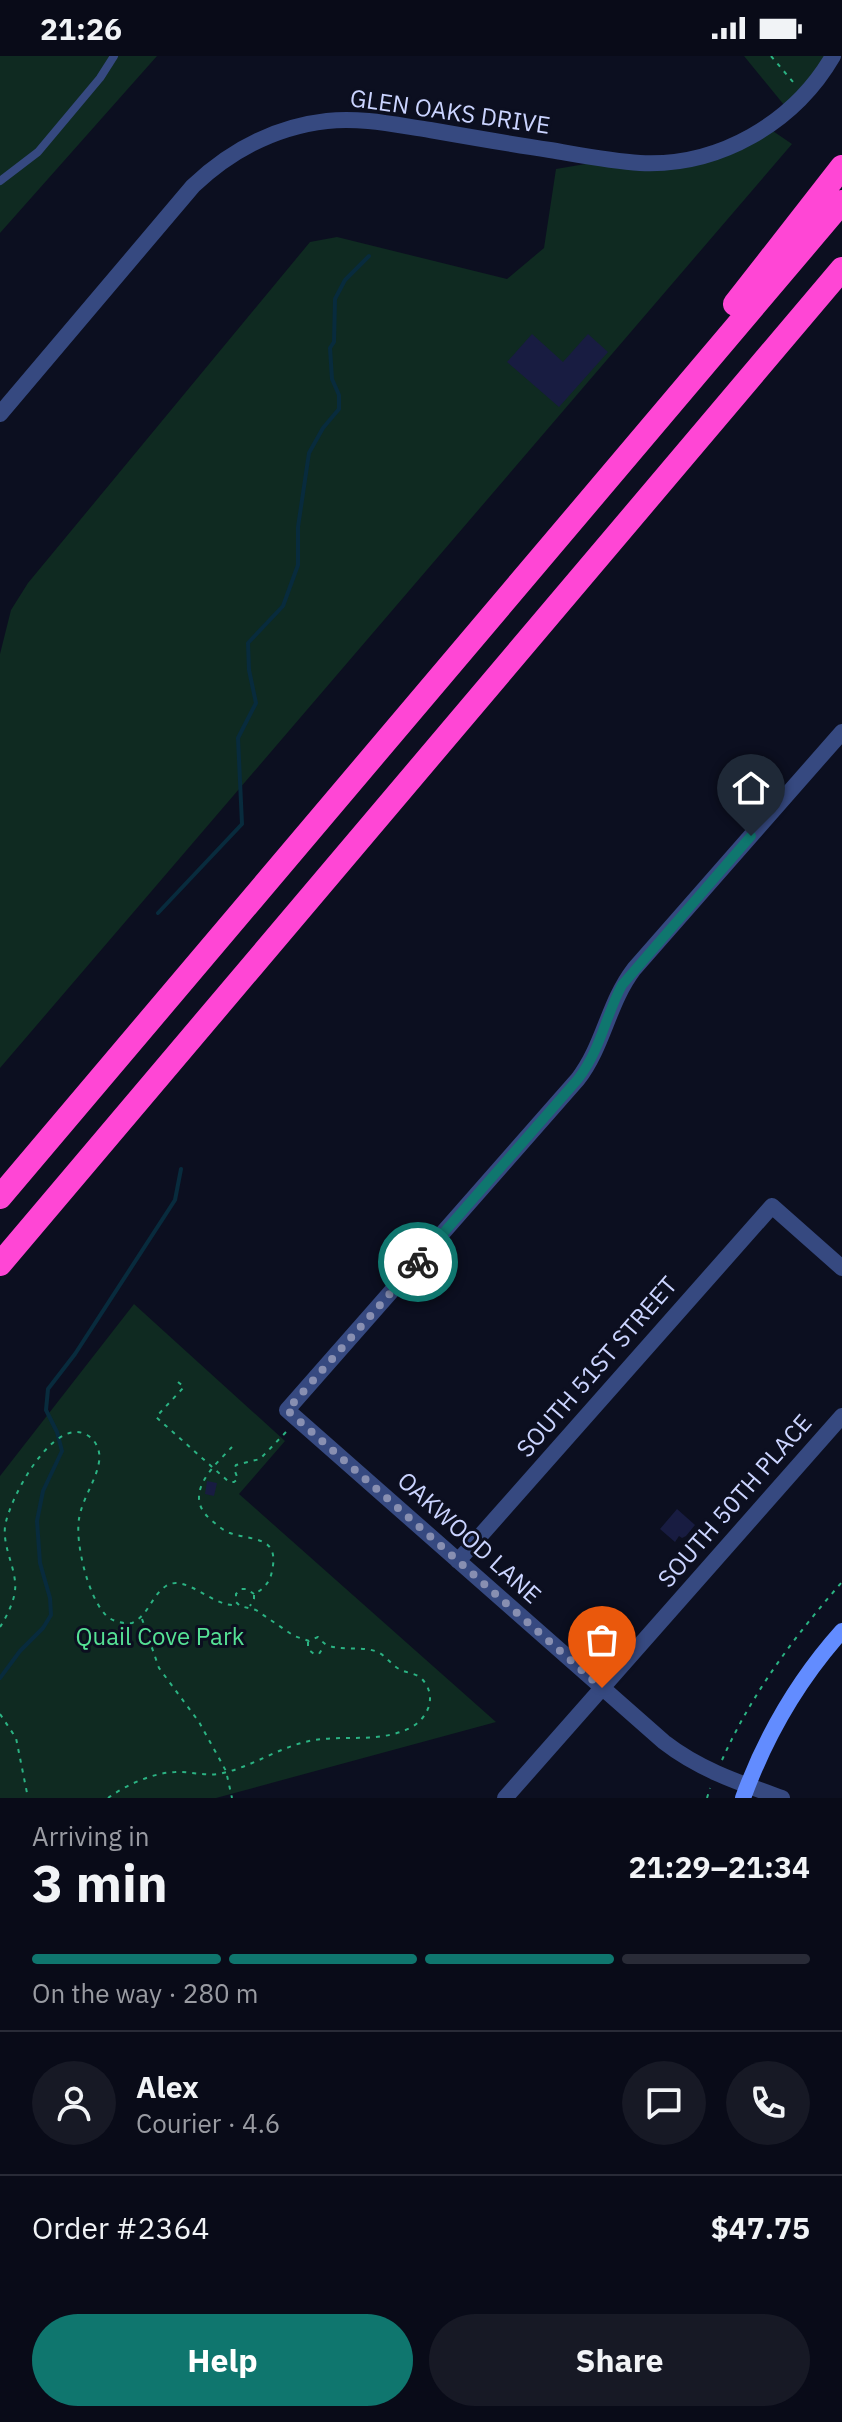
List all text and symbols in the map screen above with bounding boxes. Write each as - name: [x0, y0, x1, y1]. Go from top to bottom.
- text: 21:26: [40, 9, 122, 48]
- street label: GLEN OAKS DRIVE: [348, 81, 552, 141]
- pin: [717, 754, 785, 836]
- icon: home: [729, 766, 773, 810]
- courier: [378, 1222, 458, 1302]
- icon: bike: [396, 1240, 440, 1284]
- street label: SOUTH 51ST STREET: [509, 1269, 684, 1464]
- street label: SOUTH 50TH PLACE: [650, 1407, 818, 1594]
- street label: OAKWOOD LANE: [391, 1464, 548, 1610]
- pin: [568, 1606, 636, 1688]
- icon: bag: [580, 1618, 624, 1662]
- park label: Quail Cove Park: [76, 1620, 245, 1652]
- text: Arriving in: [32, 1819, 149, 1853]
- text: 21:29–21:34: [629, 1847, 810, 1886]
- text: 3 min: [32, 1849, 168, 1916]
- text: On the way · 280 m: [32, 1976, 258, 2010]
- button: person: [32, 2061, 116, 2145]
- button: chat: [622, 2061, 706, 2145]
- button: phone: [726, 2061, 810, 2145]
- text: Alex: [136, 2067, 199, 2106]
- text: Courier · 4.6: [136, 2106, 280, 2140]
- text: Order #2364: [32, 2208, 209, 2247]
- text: $47.75: [711, 2208, 810, 2247]
- button: Help: [32, 2314, 413, 2406]
- button: Share: [429, 2314, 810, 2406]

